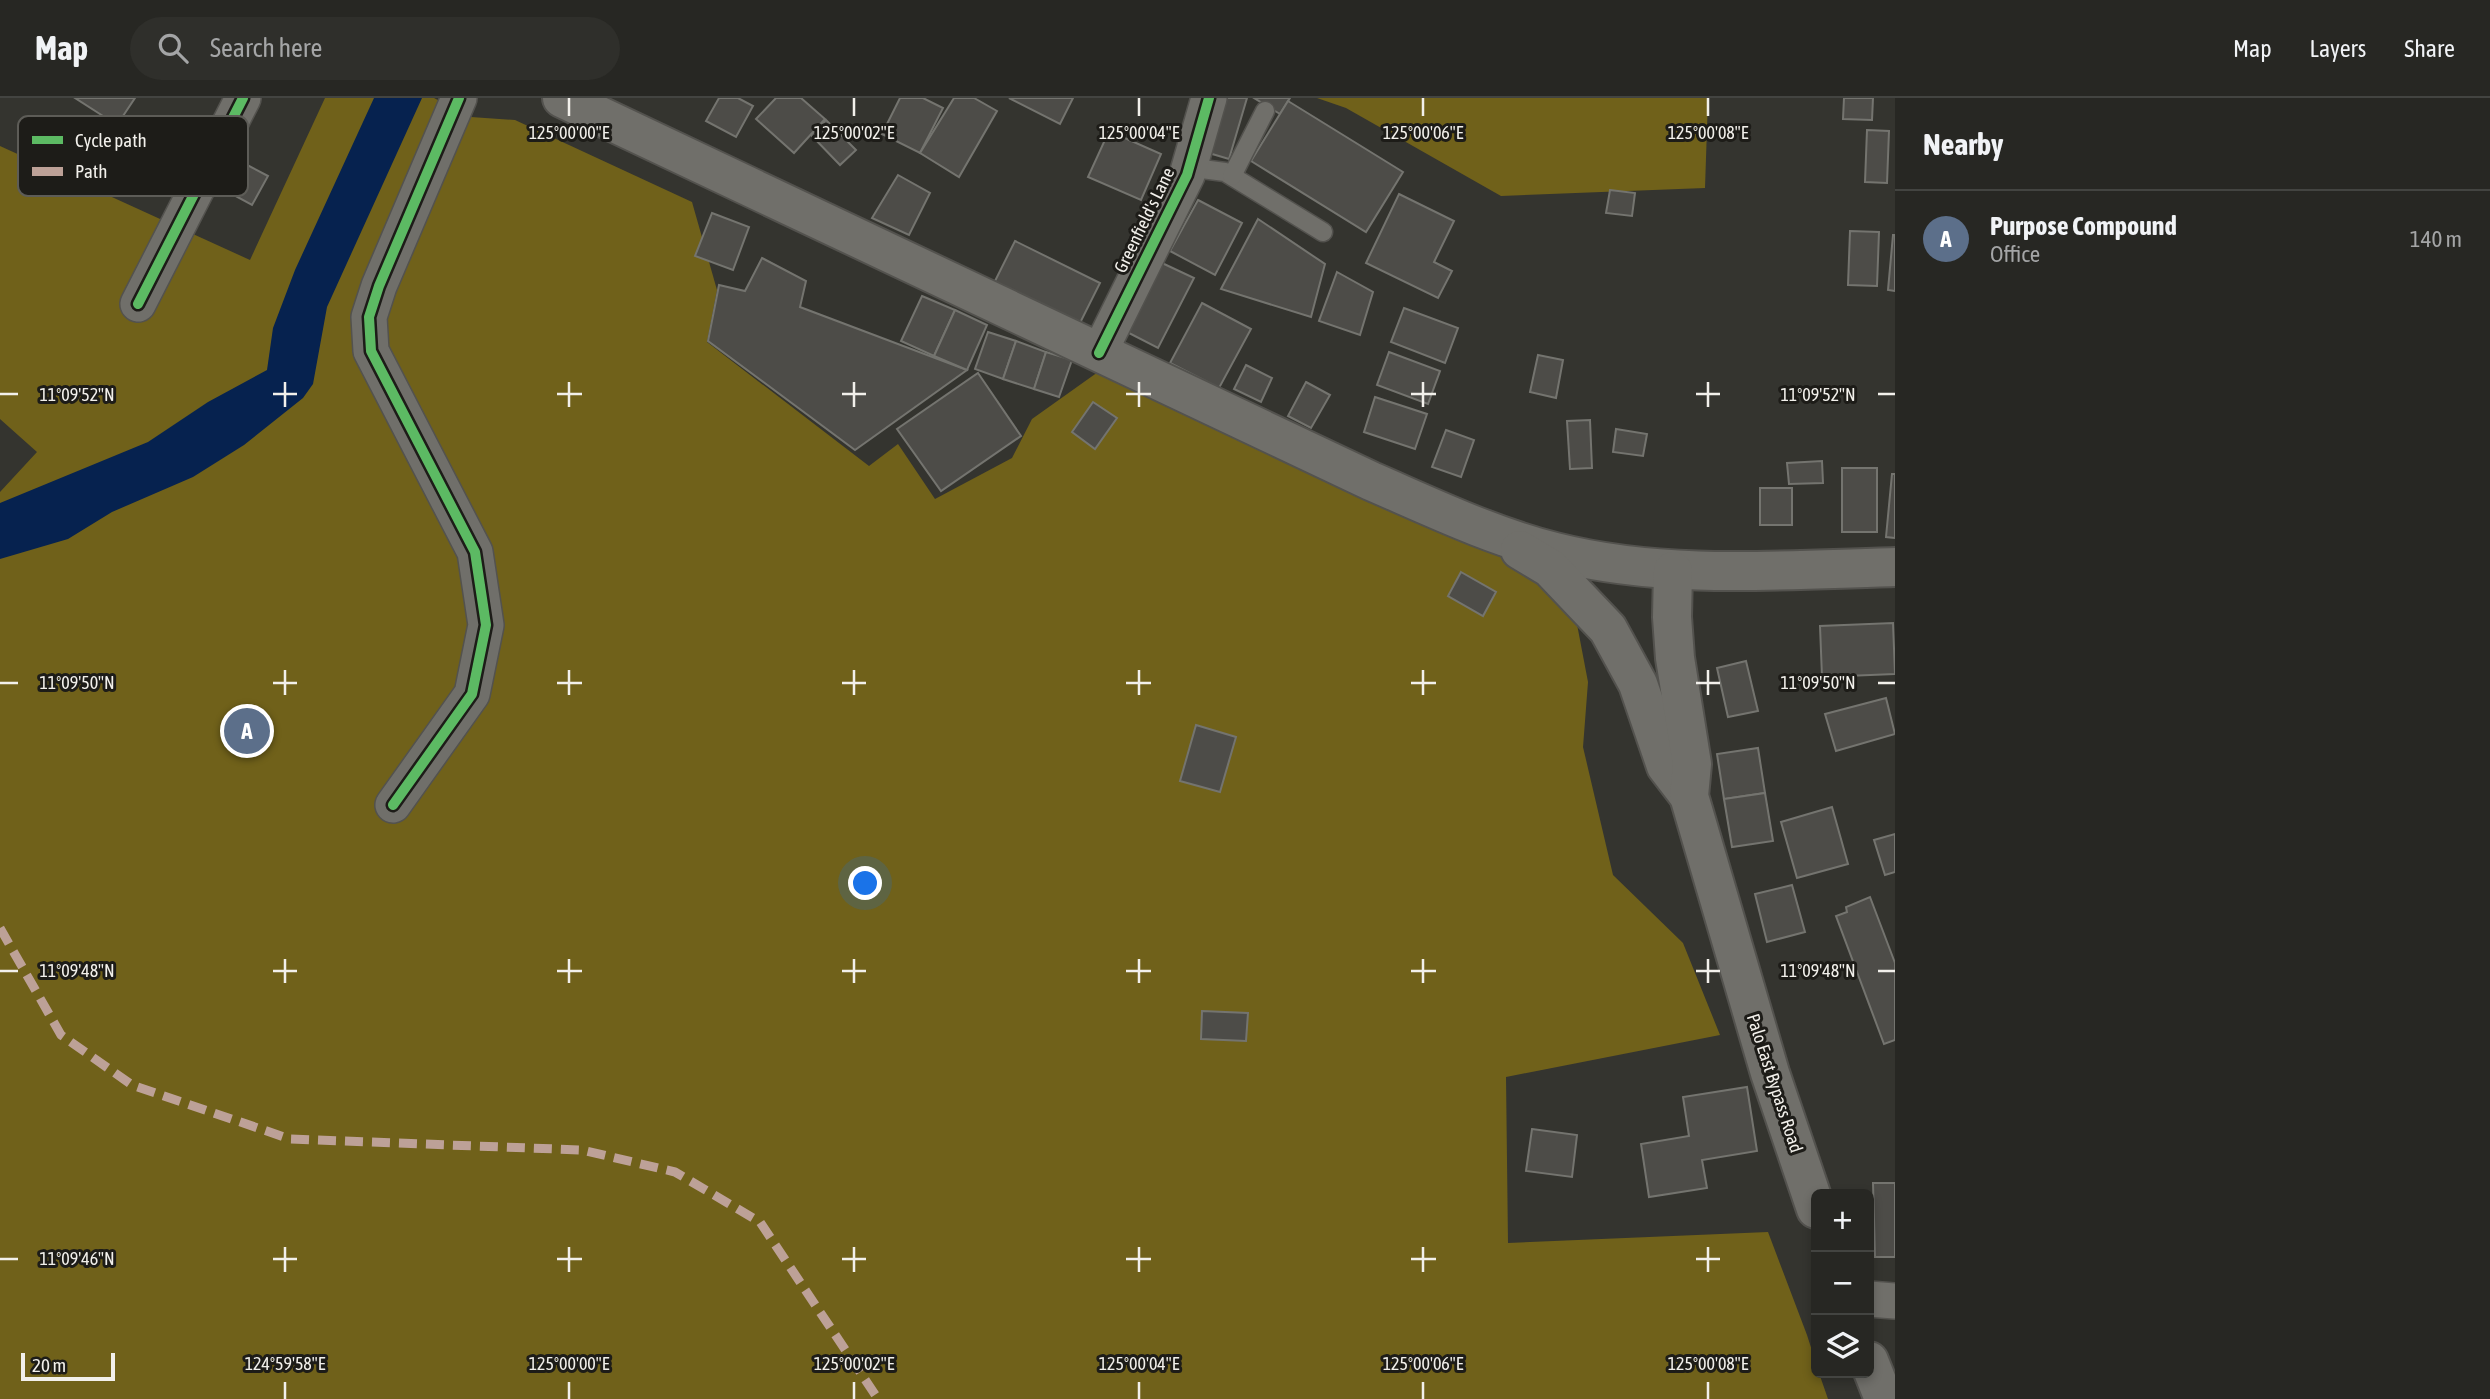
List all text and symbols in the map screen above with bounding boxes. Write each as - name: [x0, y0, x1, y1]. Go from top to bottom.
- search box: [130, 17, 620, 80]
- text: Map: [35, 29, 88, 67]
- icon: search: [154, 29, 192, 67]
- text: Search here: [210, 33, 322, 63]
- text: Map: [2233, 35, 2272, 62]
- text: Layers: [2310, 35, 2366, 62]
- text: Share: [2404, 35, 2455, 62]
- legend: [18, 116, 248, 196]
- text: 125°00'00"E: [529, 122, 610, 143]
- text: 125°00'02"E: [814, 122, 895, 143]
- text: 125°00'04"E: [1099, 122, 1180, 143]
- text: 125°00'06"E: [1383, 122, 1464, 143]
- text: 125°00'08"E: [1668, 122, 1749, 143]
- text: Nearby: [1923, 127, 2003, 161]
- text: Cycle path: [75, 129, 147, 151]
- text: Path: [75, 160, 107, 182]
- street label: Greenfield's Lane: [1110, 164, 1178, 276]
- text: Purpose Compound: [1990, 211, 2177, 241]
- text: A: [1940, 226, 1952, 252]
- text: 140 m: [2410, 226, 2462, 252]
- text: Office: [1990, 241, 2040, 267]
- text: 11°09'52"N: [39, 384, 115, 405]
- text: 11°09'52"N: [1780, 384, 1856, 405]
- text: 11°09'50"N: [39, 672, 115, 693]
- text: 11°09'50"N: [1780, 672, 1856, 693]
- pin: A: [224, 705, 270, 757]
- your location: [848, 866, 882, 900]
- text: 11°09'48"N: [39, 960, 115, 981]
- text: 11°09'48"N: [1780, 960, 1856, 981]
- street label: Palo East Bypass Road: [1743, 1011, 1807, 1155]
- map controls: [1811, 1189, 1874, 1378]
- button: +: [1811, 1189, 1874, 1252]
- text: 11°09'46"N: [39, 1248, 115, 1269]
- button: −: [1811, 1252, 1874, 1315]
- button: layers: [1811, 1315, 1874, 1378]
- scale bar: [21, 1350, 116, 1382]
- text: 124°59'58"E: [245, 1353, 326, 1374]
- text: 125°00'00"E: [529, 1353, 610, 1374]
- text: 125°00'02"E: [814, 1353, 895, 1374]
- text: 125°00'04"E: [1099, 1353, 1180, 1374]
- text: 125°00'06"E: [1383, 1353, 1464, 1374]
- text: 125°00'08"E: [1668, 1353, 1749, 1374]
- text: 20 m: [32, 1354, 66, 1376]

